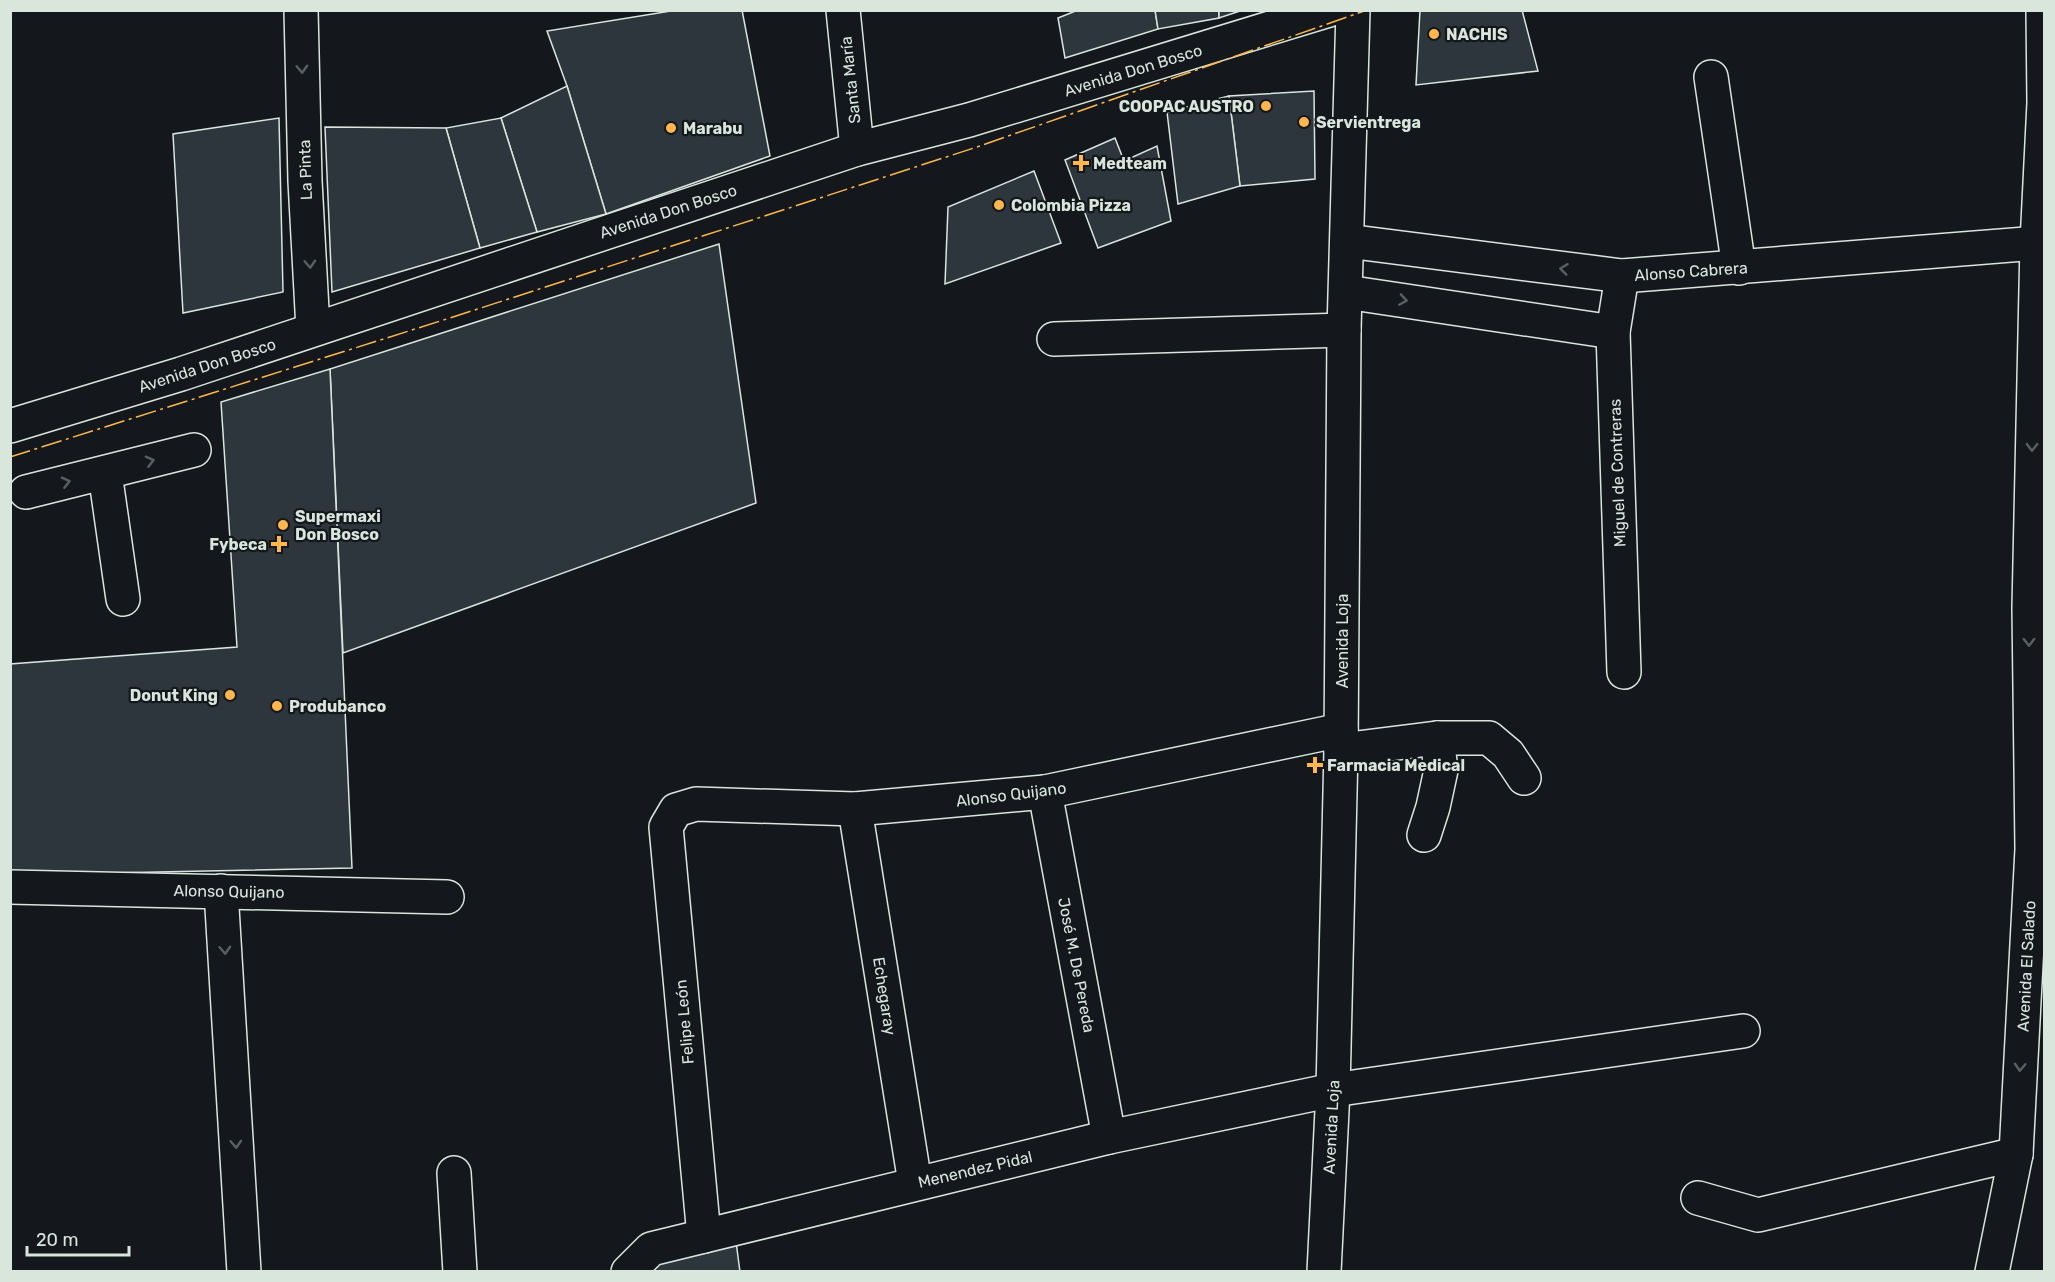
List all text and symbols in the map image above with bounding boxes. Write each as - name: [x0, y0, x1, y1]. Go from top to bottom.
- place label: NACHIS: [1446, 25, 1508, 44]
- marker: NACHIS: [1427, 27, 1441, 41]
- street label: Santa María: [836, 35, 865, 125]
- street label: Avenida Don Bosco: [1062, 40, 1205, 101]
- one-way arrow: [296, 64, 308, 73]
- place label: COOPAC AUSTRO: [1119, 97, 1254, 116]
- marker: COOPAC AUSTRO: [1259, 99, 1273, 113]
- place label: Servientrega: [1316, 113, 1421, 132]
- marker: Servientrega: [1297, 115, 1311, 129]
- place label: Marabu: [683, 119, 743, 138]
- marker: Marabu: [664, 121, 678, 135]
- street label: La Pinta: [295, 139, 316, 201]
- place label: Medteam: [1093, 154, 1167, 173]
- marker: Medteam: [1074, 156, 1088, 170]
- street label: Avenida Don Bosco: [597, 180, 739, 243]
- place label: Colombia Pizza: [1011, 196, 1131, 215]
- marker: Colombia Pizza: [992, 198, 1006, 212]
- street label: Alonso Cabrera: [1634, 258, 1748, 285]
- one-way arrow: [303, 259, 316, 268]
- one-way arrow: [1560, 263, 1569, 275]
- one-way arrow: [1399, 294, 1408, 306]
- street label: Avenida Don Bosco: [136, 334, 278, 397]
- street label: Miguel de Contreras: [1605, 398, 1630, 547]
- one-way arrow: [2026, 442, 2039, 451]
- one-way arrow: [144, 456, 154, 469]
- one-way arrow: [61, 476, 71, 489]
- place label: Supermaxi Don Bosco: [295, 507, 381, 544]
- marker: Supermaxi Don Bosco: [276, 518, 290, 532]
- place label: Fybeca: [209, 535, 267, 554]
- marker: Fybeca: [272, 537, 286, 551]
- street label: Avenida Loja: [1333, 594, 1352, 688]
- one-way arrow: [2023, 637, 2035, 646]
- place label: Donut King: [130, 686, 218, 705]
- marker: Donut King: [223, 688, 237, 702]
- place label: Produbanco: [289, 697, 386, 716]
- marker: Produbanco: [270, 699, 284, 713]
- place label: Farmacia Medical: [1327, 756, 1465, 775]
- marker: Farmacia Medical: [1308, 758, 1322, 772]
- street label: Alonso Quijano: [955, 778, 1067, 811]
- street label: Alonso Quijano: [173, 881, 285, 902]
- street label: José M. De Pereda: [1054, 896, 1099, 1034]
- street label: Avenida El Salado: [2014, 900, 2039, 1032]
- one-way arrow: [218, 945, 231, 954]
- street label: Echegaray: [869, 956, 900, 1037]
- street label: Felipe León: [671, 979, 698, 1065]
- one-way arrow: [2014, 1063, 2027, 1072]
- street label: Avenida Loja: [1320, 1079, 1343, 1175]
- one-way arrow: [230, 1140, 243, 1149]
- street label: Menendez Pidal: [916, 1147, 1034, 1192]
- scale bar: [27, 1219, 129, 1257]
- text: 20 m: [36, 1229, 78, 1251]

